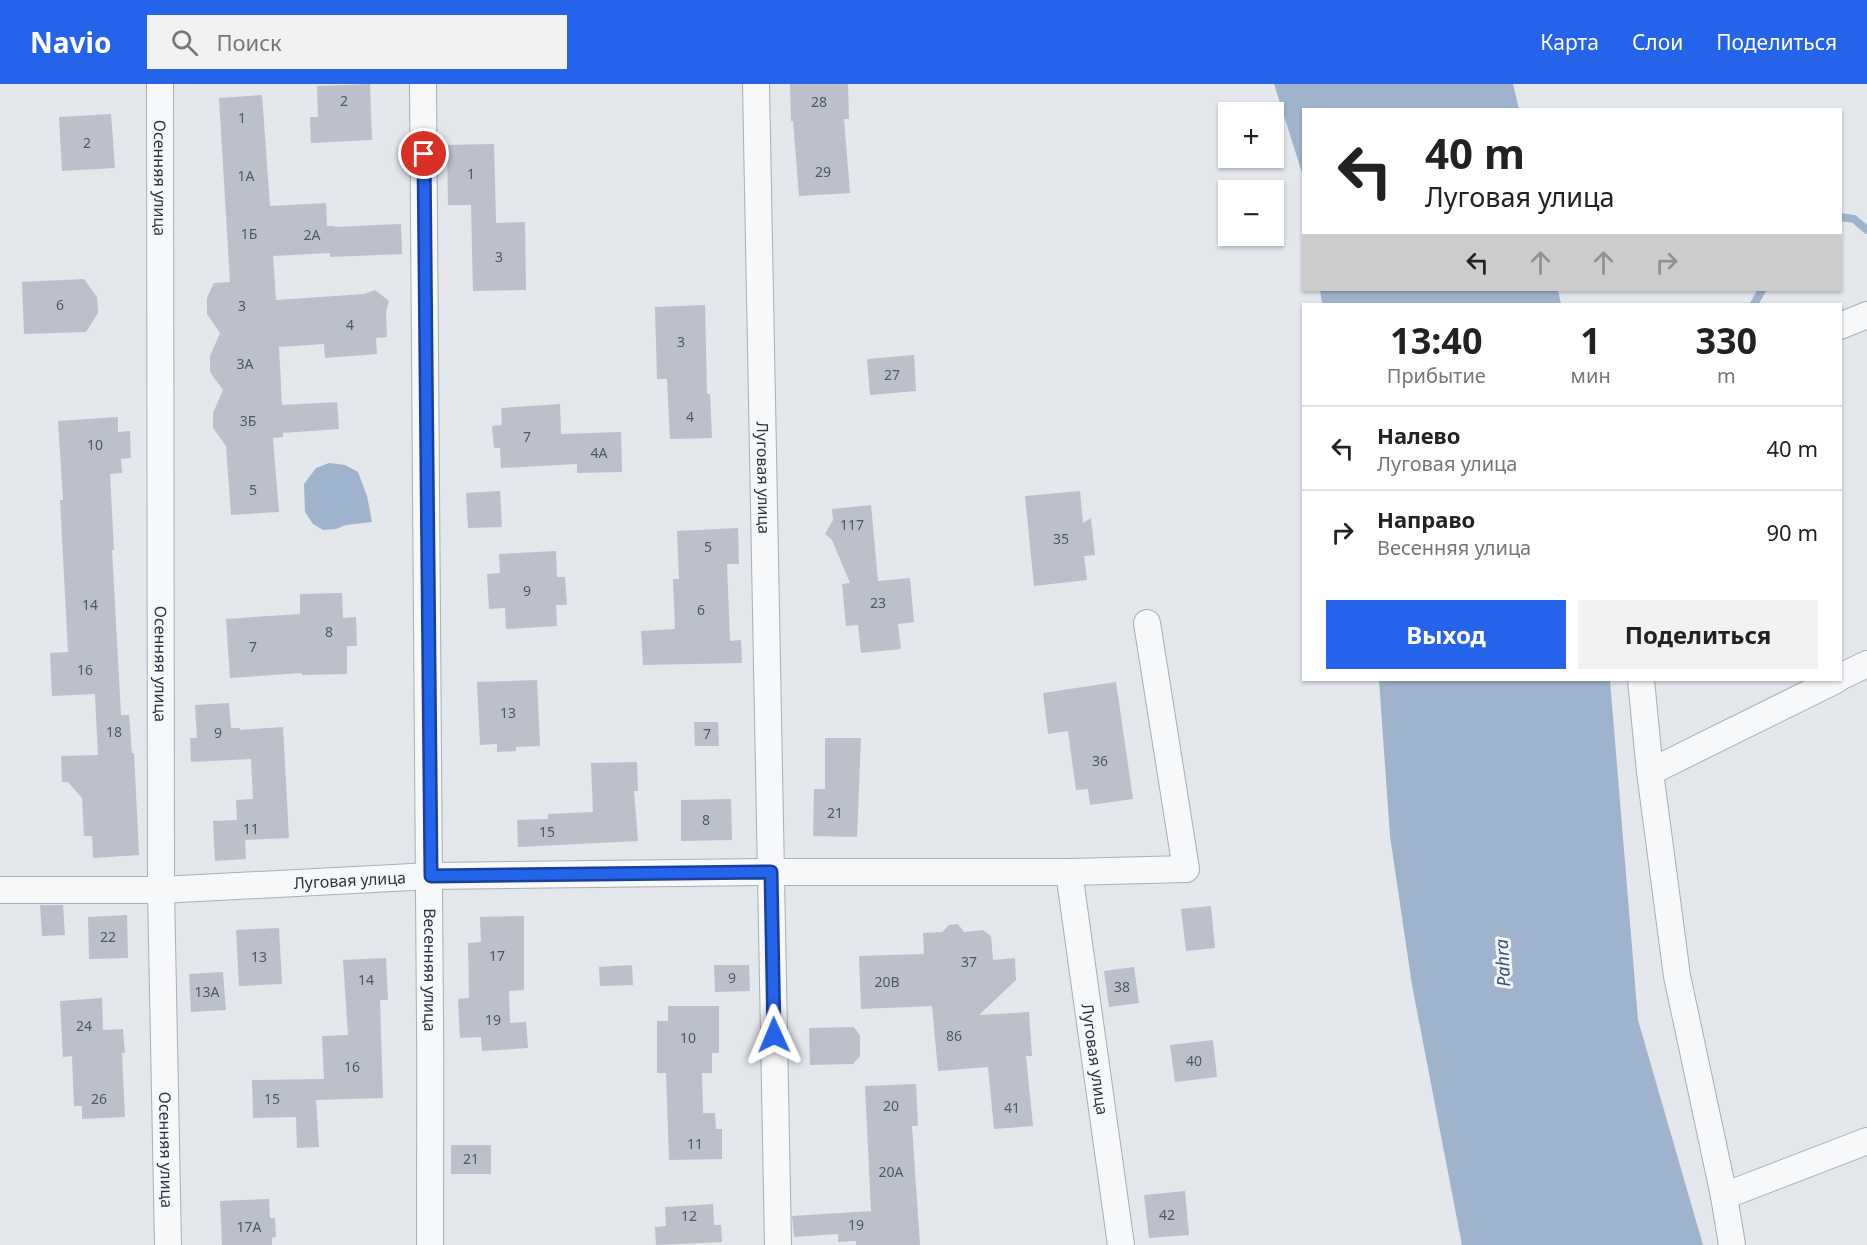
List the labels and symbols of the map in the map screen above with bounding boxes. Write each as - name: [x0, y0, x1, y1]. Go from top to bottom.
- house number: 2: [340, 91, 348, 110]
- house number: 28: [811, 92, 827, 111]
- house number: 1: [238, 108, 246, 127]
- street label: Осенняя улица: [149, 120, 171, 236]
- pin: [398, 128, 449, 179]
- house number: 2: [83, 133, 91, 152]
- house number: 29: [815, 162, 831, 181]
- house number: 1: [467, 164, 475, 183]
- house number: 1А: [238, 166, 255, 185]
- house number: 1Б: [241, 224, 257, 243]
- house number: 2А: [304, 225, 321, 244]
- house number: 3: [495, 247, 503, 266]
- house number: 6: [56, 295, 64, 314]
- house number: 3: [238, 296, 246, 315]
- house number: 4: [346, 315, 354, 334]
- house number: 3: [677, 332, 685, 351]
- house number: 3А: [237, 354, 254, 373]
- house number: 27: [884, 365, 900, 384]
- house number: 4: [686, 407, 694, 426]
- house number: 3Б: [240, 411, 256, 430]
- street label: Луговая улица: [751, 422, 776, 534]
- house number: 7: [523, 427, 531, 446]
- house number: 10: [87, 435, 103, 454]
- house number: 4А: [591, 443, 608, 462]
- house number: 5: [249, 480, 257, 499]
- house number: 117: [840, 515, 864, 534]
- house number: 35: [1053, 529, 1069, 548]
- house number: 5: [704, 537, 712, 556]
- house number: 9: [523, 581, 531, 600]
- house number: 23: [870, 593, 886, 612]
- house number: 14: [82, 595, 98, 614]
- house number: 6: [697, 600, 705, 619]
- street label: Осенняя улица: [150, 606, 172, 722]
- house number: 8: [325, 622, 333, 641]
- house number: 7: [249, 637, 257, 656]
- house number: 16: [77, 660, 93, 679]
- house number: 13: [500, 703, 516, 722]
- house number: 18: [106, 722, 122, 741]
- house number: 9: [214, 723, 222, 742]
- house number: 7: [703, 724, 711, 743]
- house number: 36: [1092, 751, 1108, 770]
- house number: 21: [827, 803, 843, 822]
- house number: 8: [702, 810, 710, 829]
- house number: 11: [243, 819, 259, 838]
- house number: 15: [539, 822, 555, 841]
- street label: Луговая улица: [293, 866, 406, 894]
- street label: Весенняя улица: [419, 908, 441, 1032]
- house number: 22: [100, 927, 116, 946]
- water label: Pahra: [1489, 939, 1515, 988]
- house number: 17: [489, 946, 505, 965]
- house number: 13: [251, 947, 267, 966]
- house number: 37: [961, 952, 977, 971]
- house number: 9: [728, 968, 736, 987]
- house number: 14: [358, 970, 374, 989]
- house number: 20В: [874, 972, 900, 991]
- house number: 38: [1114, 977, 1130, 996]
- house number: 13А: [195, 982, 220, 1001]
- street label: Луговая улица: [1076, 1002, 1114, 1116]
- position arrow: [742, 1003, 806, 1067]
- house number: 19: [485, 1010, 501, 1029]
- house number: 24: [76, 1016, 92, 1035]
- house number: 86: [946, 1026, 962, 1045]
- house number: 10: [680, 1028, 696, 1047]
- house number: 40: [1186, 1051, 1202, 1070]
- house number: 16: [344, 1057, 360, 1076]
- house number: 26: [91, 1089, 107, 1108]
- house number: 15: [264, 1089, 280, 1108]
- street label: Осенняя улица: [154, 1092, 178, 1208]
- house number: 20: [883, 1096, 899, 1115]
- house number: 41: [1004, 1098, 1020, 1117]
- house number: 11: [687, 1134, 703, 1153]
- house number: 21: [463, 1149, 479, 1168]
- house number: 20А: [879, 1162, 904, 1181]
- house number: 42: [1159, 1205, 1175, 1224]
- house number: 12: [681, 1206, 697, 1225]
- house number: 19: [848, 1215, 864, 1234]
- house number: 17А: [237, 1217, 262, 1236]

